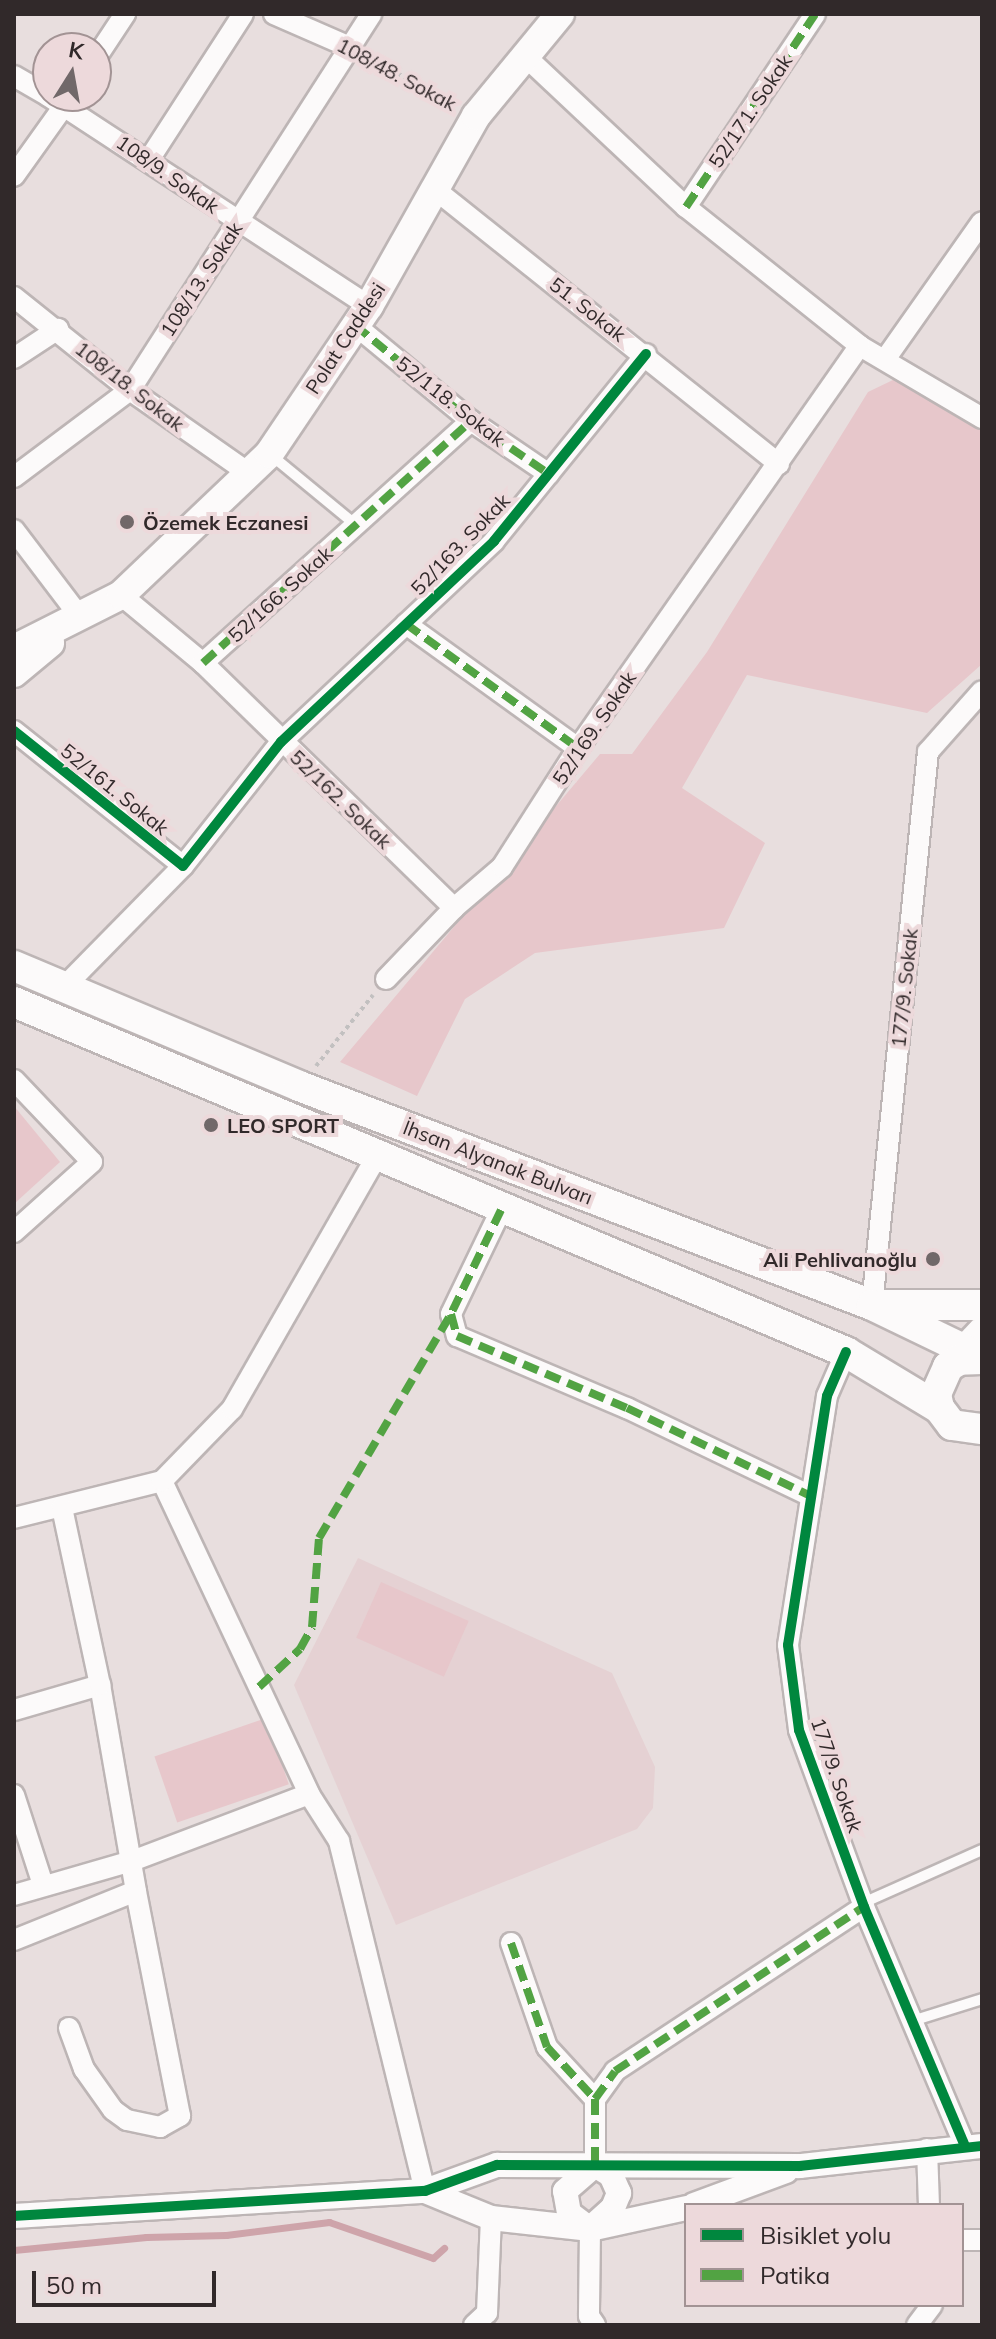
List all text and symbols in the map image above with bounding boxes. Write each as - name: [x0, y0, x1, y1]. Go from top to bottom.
- north arrow: [32, 32, 112, 112]
- street label: 108/48. Sokak: [333, 32, 461, 116]
- text: K: [66, 35, 86, 66]
- street label: 52/171. Sokak: [703, 50, 797, 172]
- street label: 108/9. Sokak: [112, 130, 224, 218]
- street label: 108/13. Sokak: [155, 217, 247, 341]
- street label: 51. Sokak: [545, 272, 631, 346]
- street label: Polat Caddesi: [300, 278, 390, 398]
- street label: 108/18. Sokak: [71, 336, 189, 436]
- street label: 52/118. Sokak: [392, 351, 510, 451]
- street label: 52/163. Sokak: [406, 488, 514, 600]
- place label: Özemek Eczanesi: [143, 510, 308, 534]
- marker: Özemek Eczanesi: [118, 513, 136, 531]
- street label: 52/166. Sokak: [223, 541, 337, 647]
- street label: 52/169. Sokak: [547, 667, 641, 789]
- street label: 52/161. Sokak: [56, 738, 174, 840]
- street label: 52/162. Sokak: [285, 745, 397, 853]
- street label: 177/9. Sokak: [886, 927, 922, 1049]
- place label: LEO SPORT: [227, 1113, 339, 1137]
- street label: İhsan Alyanak Bulvarı: [400, 1115, 596, 1209]
- marker: LEO SPORT: [202, 1116, 220, 1134]
- place label: Ali Pehlivanoğlu: [763, 1247, 917, 1271]
- marker: Ali Pehlivanoğlu: [924, 1250, 942, 1268]
- street label: 177/9. Sokak: [806, 1714, 868, 1836]
- legend: [684, 2203, 964, 2307]
- text: Bisiklet yolu: [760, 2220, 891, 2250]
- scale bar: [36, 2255, 220, 2305]
- text: Patika: [760, 2260, 830, 2290]
- text: 50 m: [46, 2270, 102, 2300]

